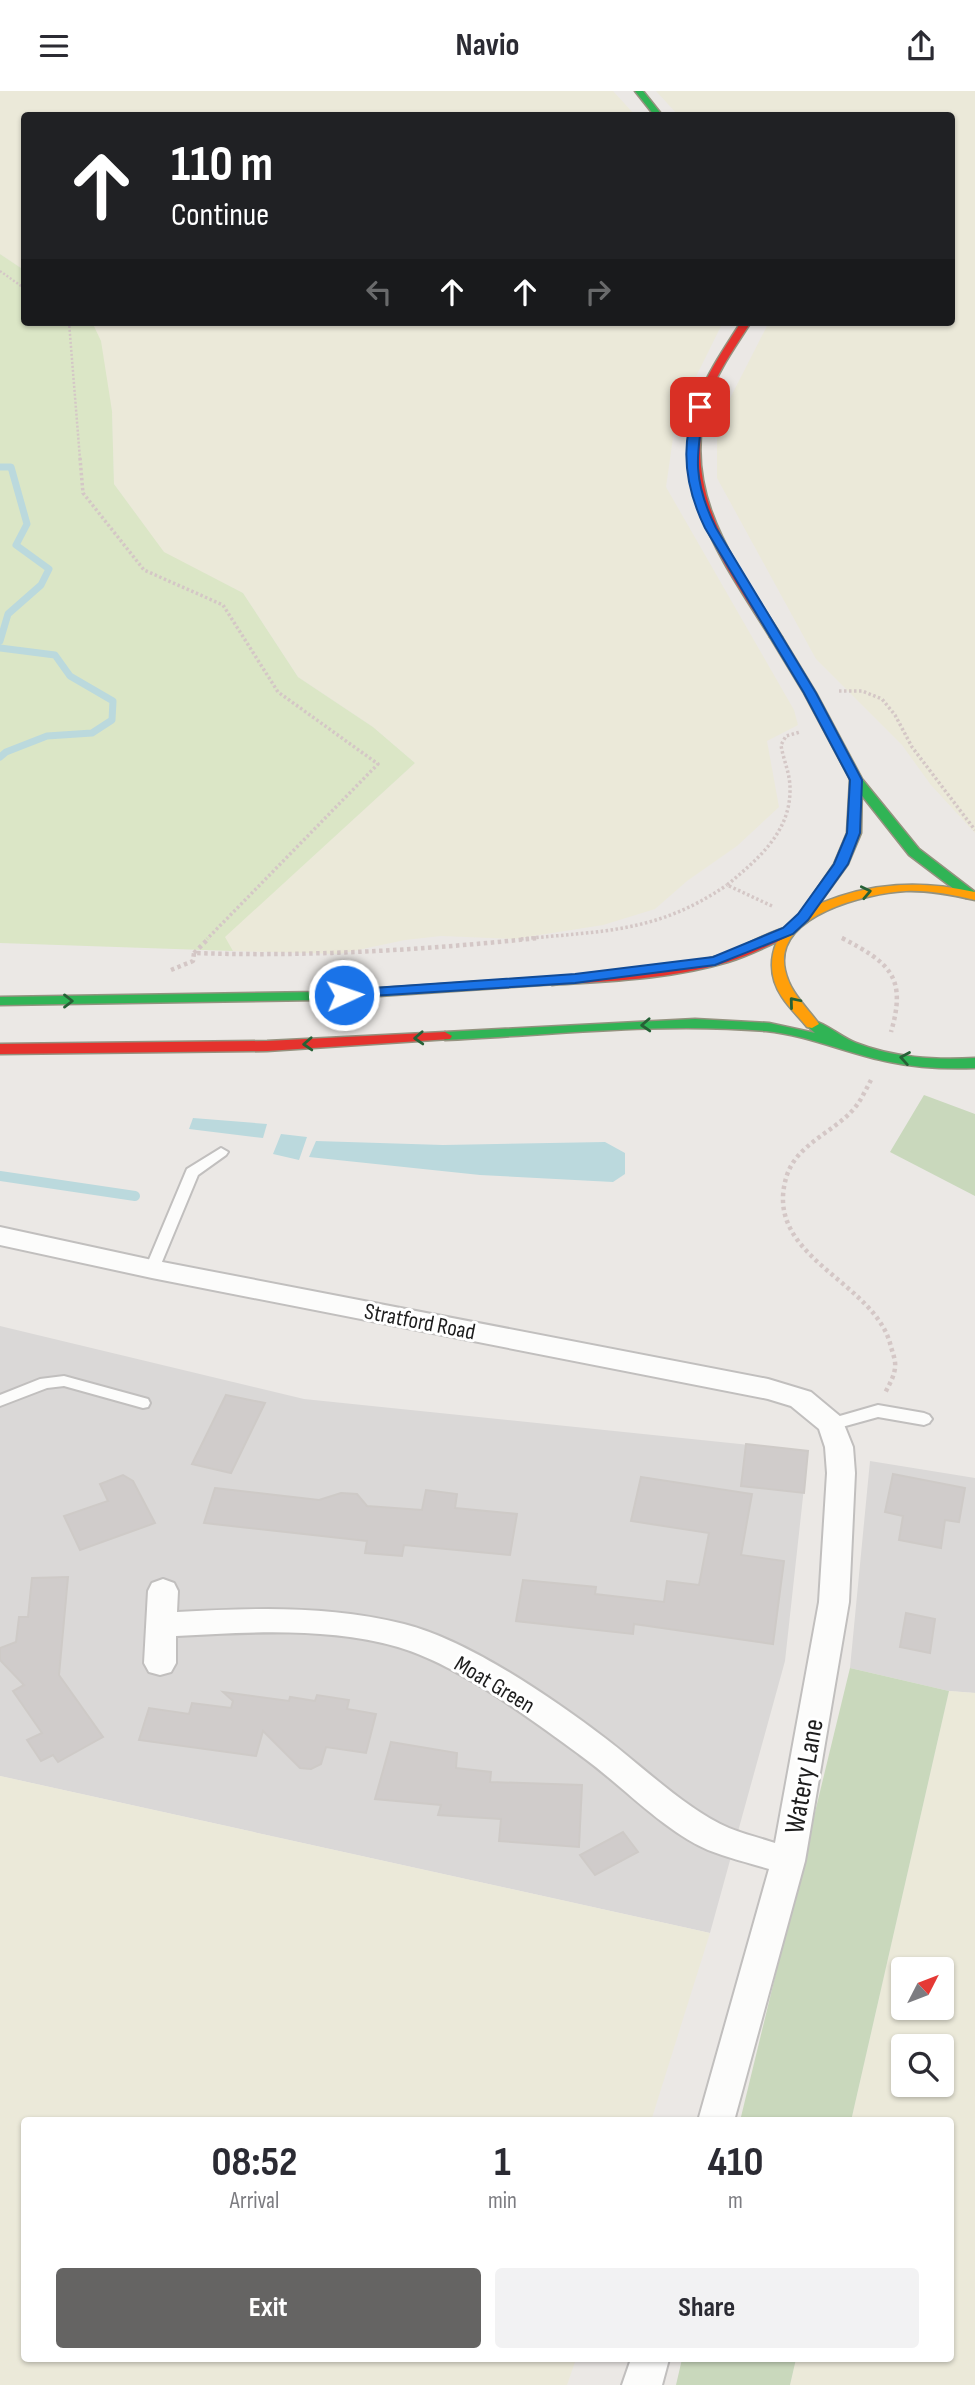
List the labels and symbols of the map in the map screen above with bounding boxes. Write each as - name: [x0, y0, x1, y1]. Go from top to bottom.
- pin: [670, 377, 730, 437]
- one-way arrow: [860, 886, 872, 901]
- position arrow: [307, 958, 381, 1032]
- one-way arrow: [63, 993, 74, 1009]
- one-way arrow: [790, 997, 802, 1010]
- one-way arrow: [640, 1018, 651, 1033]
- one-way arrow: [413, 1031, 424, 1046]
- one-way arrow: [302, 1036, 313, 1051]
- one-way arrow: [899, 1051, 911, 1066]
- street label: Stratford Road: [362, 1298, 478, 1346]
- street label: Moat Green: [449, 1650, 540, 1720]
- street label: Watery Lane: [778, 1716, 831, 1836]
- north arrow: [891, 1957, 954, 2019]

